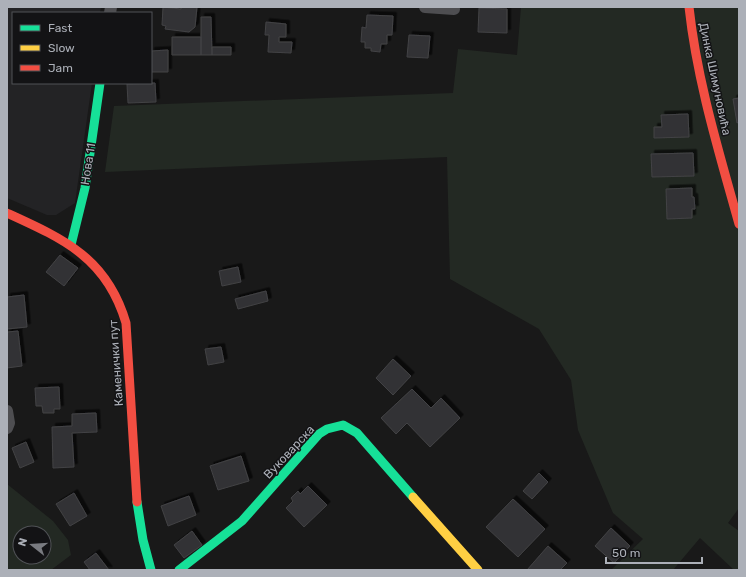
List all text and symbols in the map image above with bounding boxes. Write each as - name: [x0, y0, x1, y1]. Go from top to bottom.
- legend: [12, 12, 152, 84]
- text: Fast: [48, 21, 72, 35]
- street label: Динка Шимуновића: [696, 21, 734, 137]
- text: Slow: [48, 41, 75, 55]
- text: Jam: [48, 61, 73, 75]
- street label: Нова 11: [78, 142, 98, 186]
- street label: Каменички пут: [106, 319, 126, 407]
- street label: Вуковарска: [261, 422, 317, 482]
- north arrow: [12, 525, 52, 565]
- text: N: [16, 536, 30, 548]
- scale bar: [606, 539, 702, 565]
- text: 50 m: [612, 546, 640, 560]

